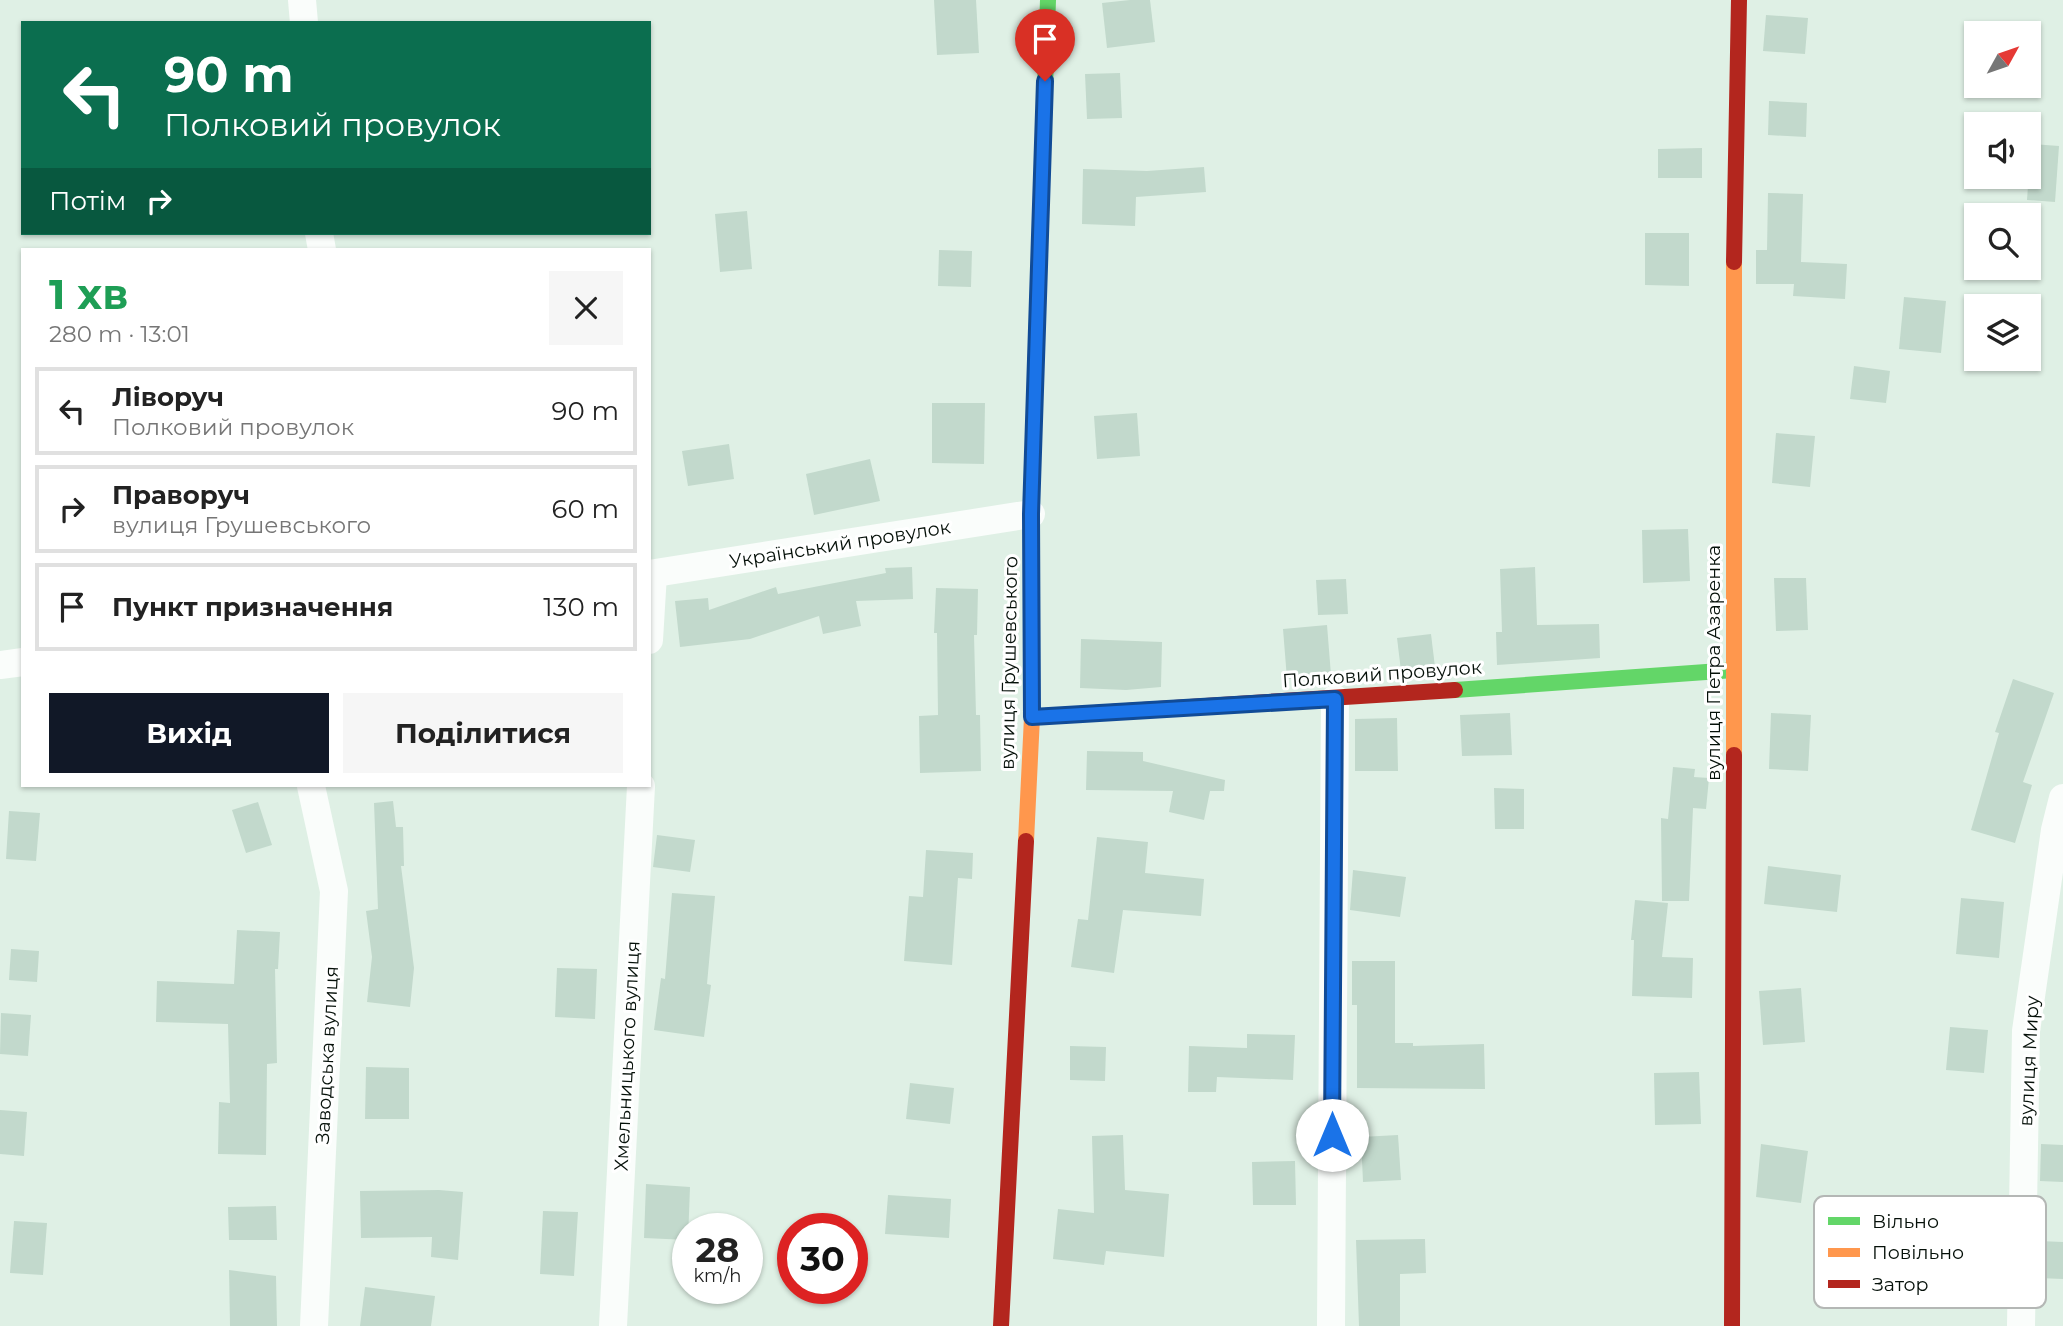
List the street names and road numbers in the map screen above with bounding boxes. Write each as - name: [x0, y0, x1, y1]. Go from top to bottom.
- street label: Український провулок: [728, 515, 952, 573]
- street label: вулиця Петра Азаренка: [1702, 545, 1725, 781]
- street label: вулиця Грушевського: [996, 556, 1022, 770]
- street label: Полковий провулок: [1281, 656, 1483, 692]
- street label: Хмельницького вулиця: [609, 940, 645, 1172]
- street label: Заводська вулиця: [311, 965, 343, 1145]
- street label: вулиця Миру: [2014, 995, 2044, 1127]

